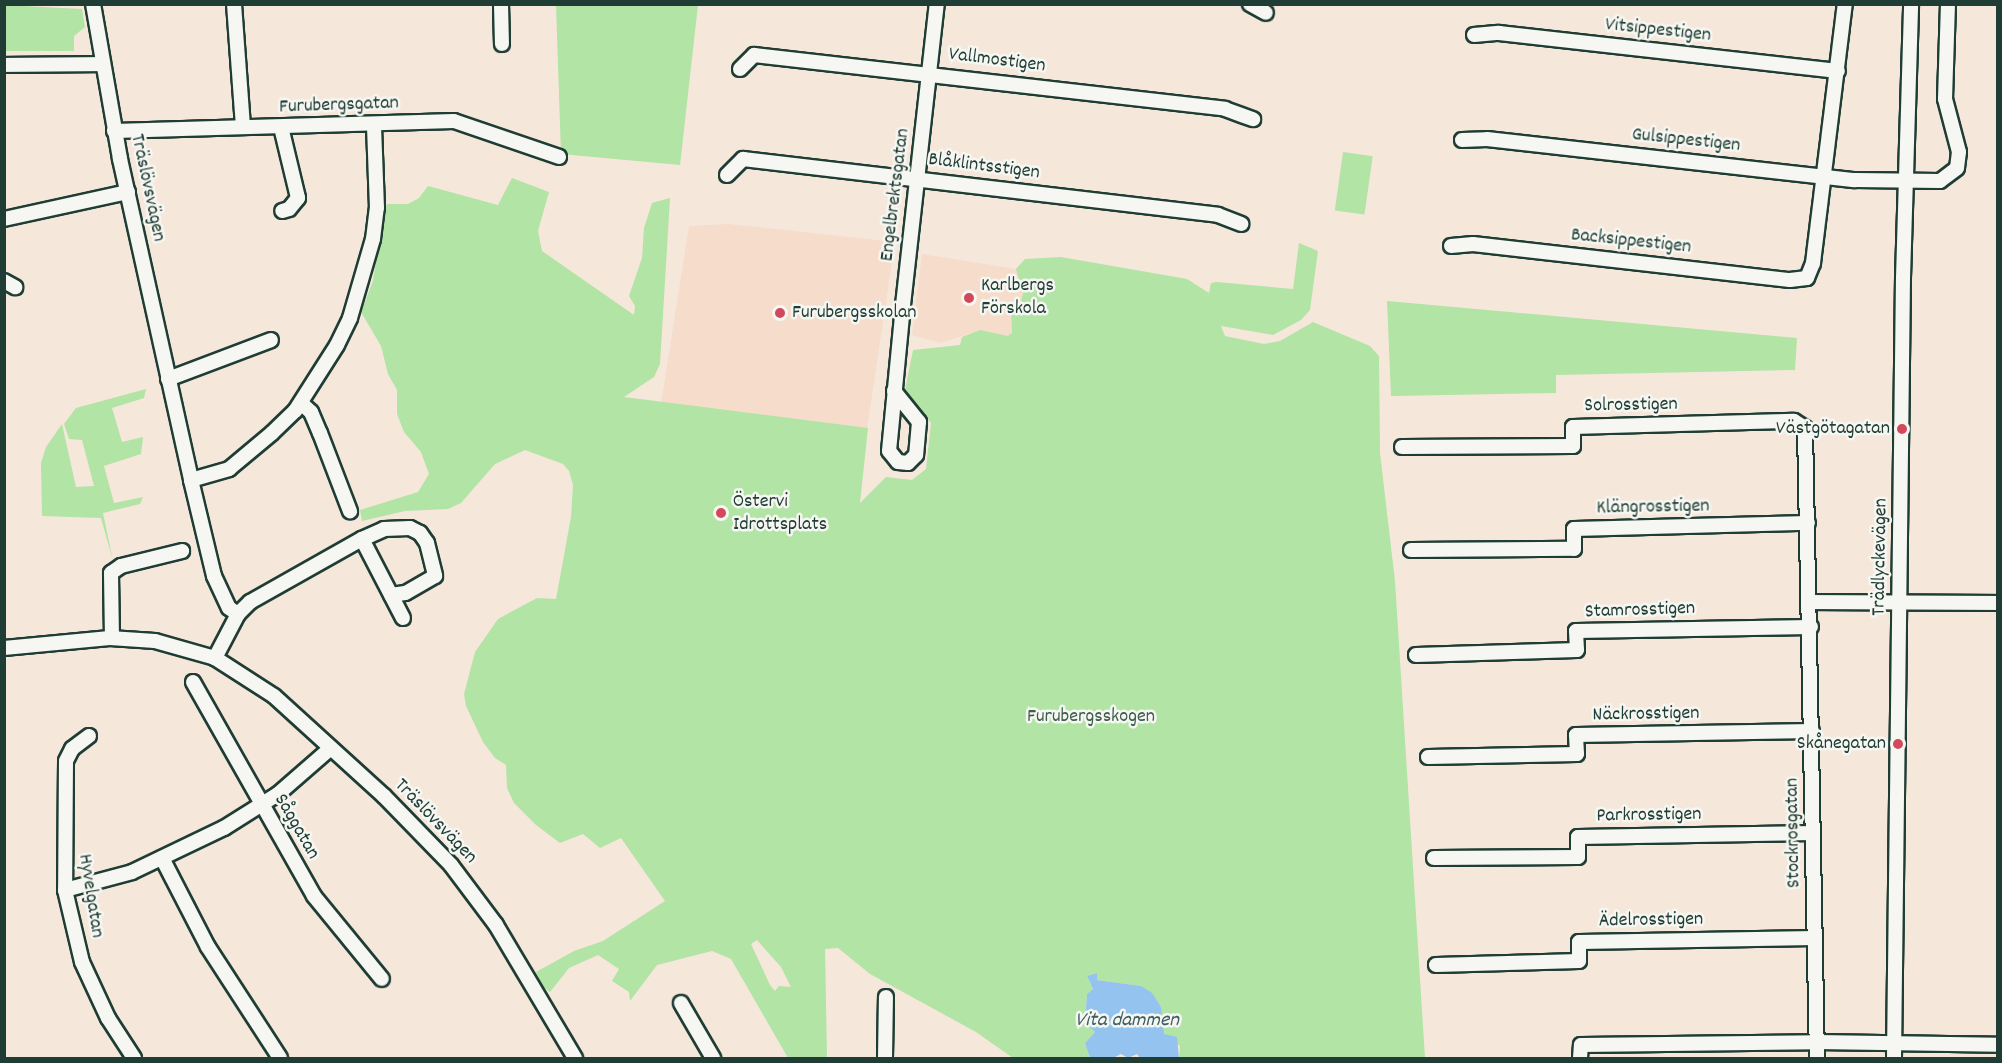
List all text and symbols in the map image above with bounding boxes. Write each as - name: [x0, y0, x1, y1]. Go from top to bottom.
- street label: Vitsippestigen: [1604, 14, 1712, 48]
- street label: Vallmostigen: [947, 43, 1047, 79]
- street label: Furubergsgatan: [279, 92, 399, 120]
- street label: Gulsippestigen: [1631, 123, 1741, 159]
- street label: Engelbrektsgatan: [876, 127, 916, 263]
- street label: Träslövsvägen: [124, 132, 170, 244]
- street label: Blåklintsstigen: [927, 148, 1041, 186]
- street label: Backsippestigen: [1570, 224, 1692, 260]
- place label: Karlbergs Förskola: [981, 274, 1054, 321]
- marker: Karlbergs Förskola: [962, 291, 976, 305]
- place label: Furubergsskolan: [792, 301, 917, 325]
- marker: Furubergsskolan: [773, 306, 787, 320]
- street label: Solrosstigen: [1584, 393, 1678, 419]
- place label: Västgötagatan: [1776, 417, 1890, 441]
- marker: Västgötagatan: [1895, 422, 1909, 436]
- place label: Östervi Idrottsplats: [733, 490, 827, 537]
- street label: Klängrosstigen: [1596, 495, 1710, 521]
- street label: Trädlyckevägen: [1868, 498, 1894, 616]
- marker: Östervi Idrottsplats: [714, 506, 728, 520]
- street label: Stamrosstigen: [1584, 597, 1696, 625]
- street label: Näckrosstigen: [1592, 702, 1700, 728]
- park label: Furubergsskogen: [1027, 705, 1155, 729]
- place label: Skånegatan: [1797, 732, 1886, 756]
- marker: Skånegatan: [1891, 737, 1905, 751]
- street label: Träslövsvägen: [388, 774, 482, 870]
- street label: Stockrosgatan: [1781, 778, 1807, 888]
- street label: Såggatan: [268, 790, 324, 864]
- street label: Parkrosstigen: [1596, 803, 1702, 829]
- street label: Hyvelgatan: [72, 852, 108, 940]
- street label: Ädelrosstigen: [1599, 908, 1703, 934]
- water label: Vita dammen: [1075, 1008, 1179, 1034]

